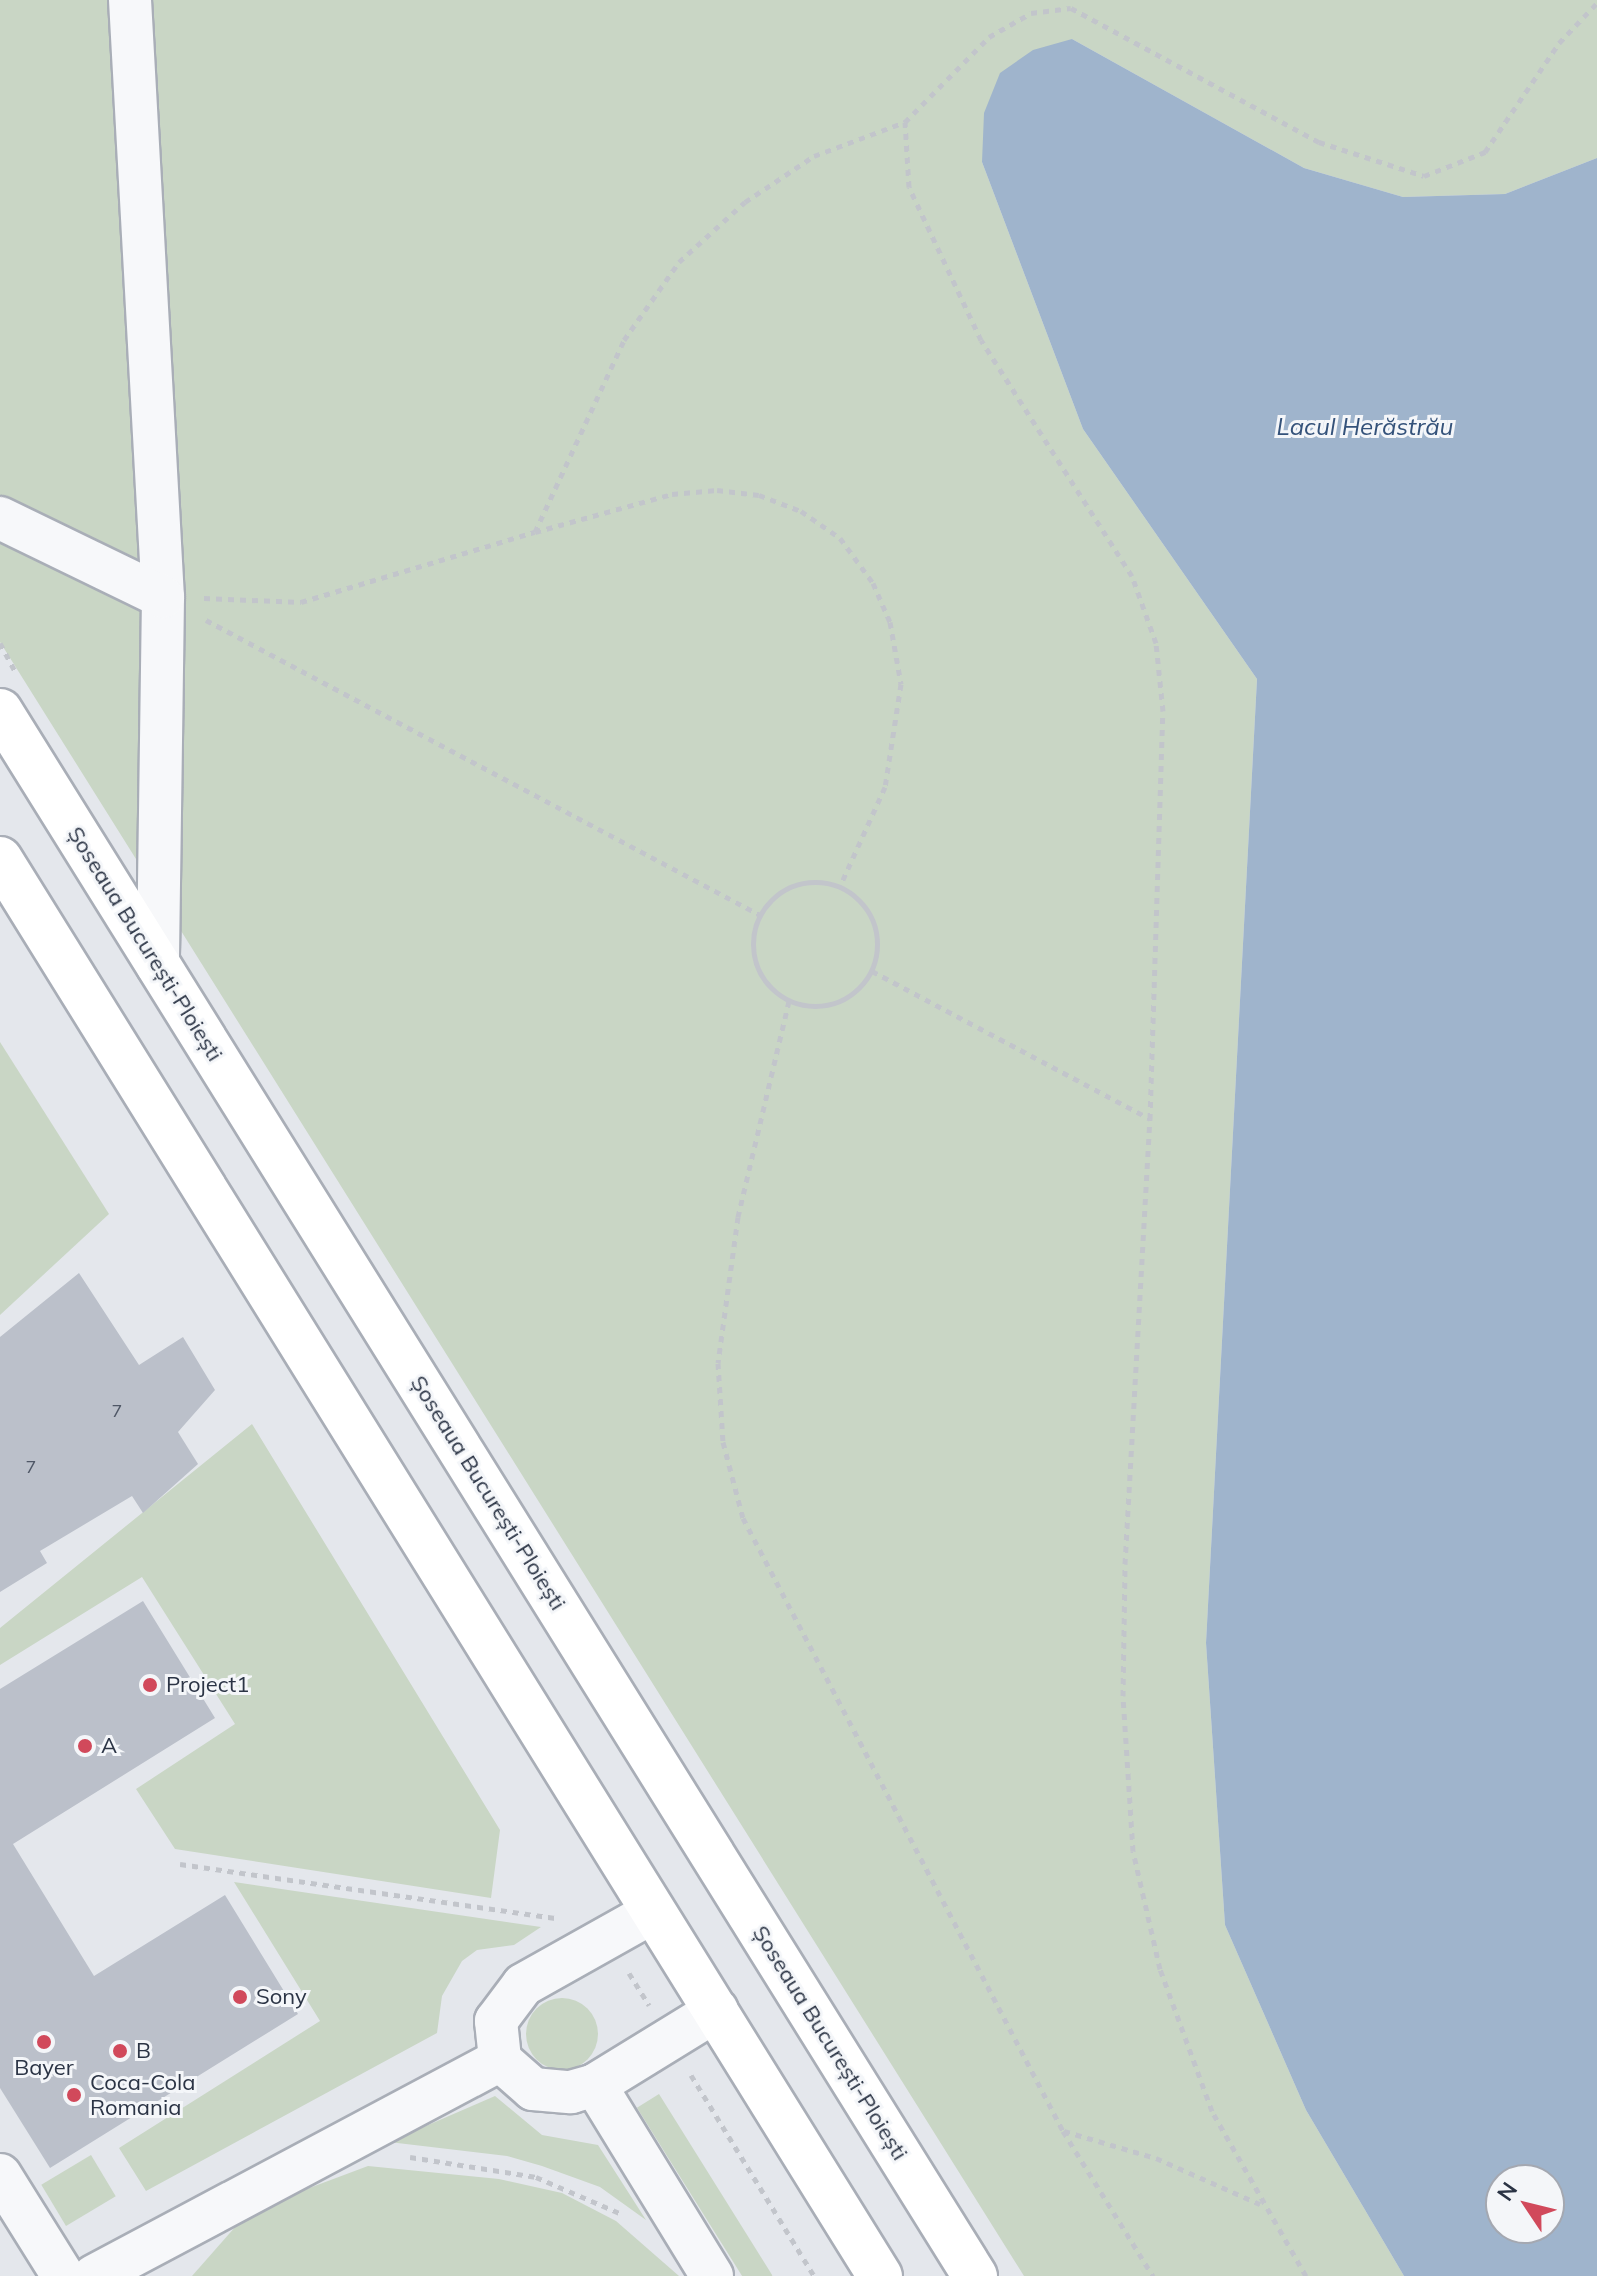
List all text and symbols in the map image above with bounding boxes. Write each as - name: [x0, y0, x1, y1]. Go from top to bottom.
- water label: Lacul Herăstrău: [1277, 413, 1453, 441]
- street label: Șoseaua București-Ploiești: [62, 822, 228, 1066]
- street label: Șoseaua București-Ploiești: [405, 1371, 571, 1615]
- house number: 7: [112, 1400, 122, 1422]
- house number: 7: [26, 1456, 36, 1478]
- place label: Project1: [166, 1672, 250, 1698]
- marker: Project1: [141, 1676, 159, 1694]
- place label: A: [101, 1733, 117, 1759]
- marker: A: [76, 1737, 94, 1755]
- street label: Șoseaua București-Ploiești: [747, 1921, 913, 2165]
- place label: Sony: [256, 1984, 307, 2010]
- marker: Sony: [231, 1988, 249, 2006]
- marker: Bayer: [35, 2033, 53, 2051]
- place label: B: [136, 2038, 151, 2064]
- marker: B: [111, 2042, 129, 2060]
- place label: Bayer: [14, 2055, 74, 2081]
- place label: Coca-Cola Romania: [90, 2069, 196, 2120]
- marker: Coca-Cola Romania: [65, 2086, 83, 2104]
- north arrow: [1485, 2164, 1565, 2244]
- text: N: [1491, 2177, 1523, 2206]

